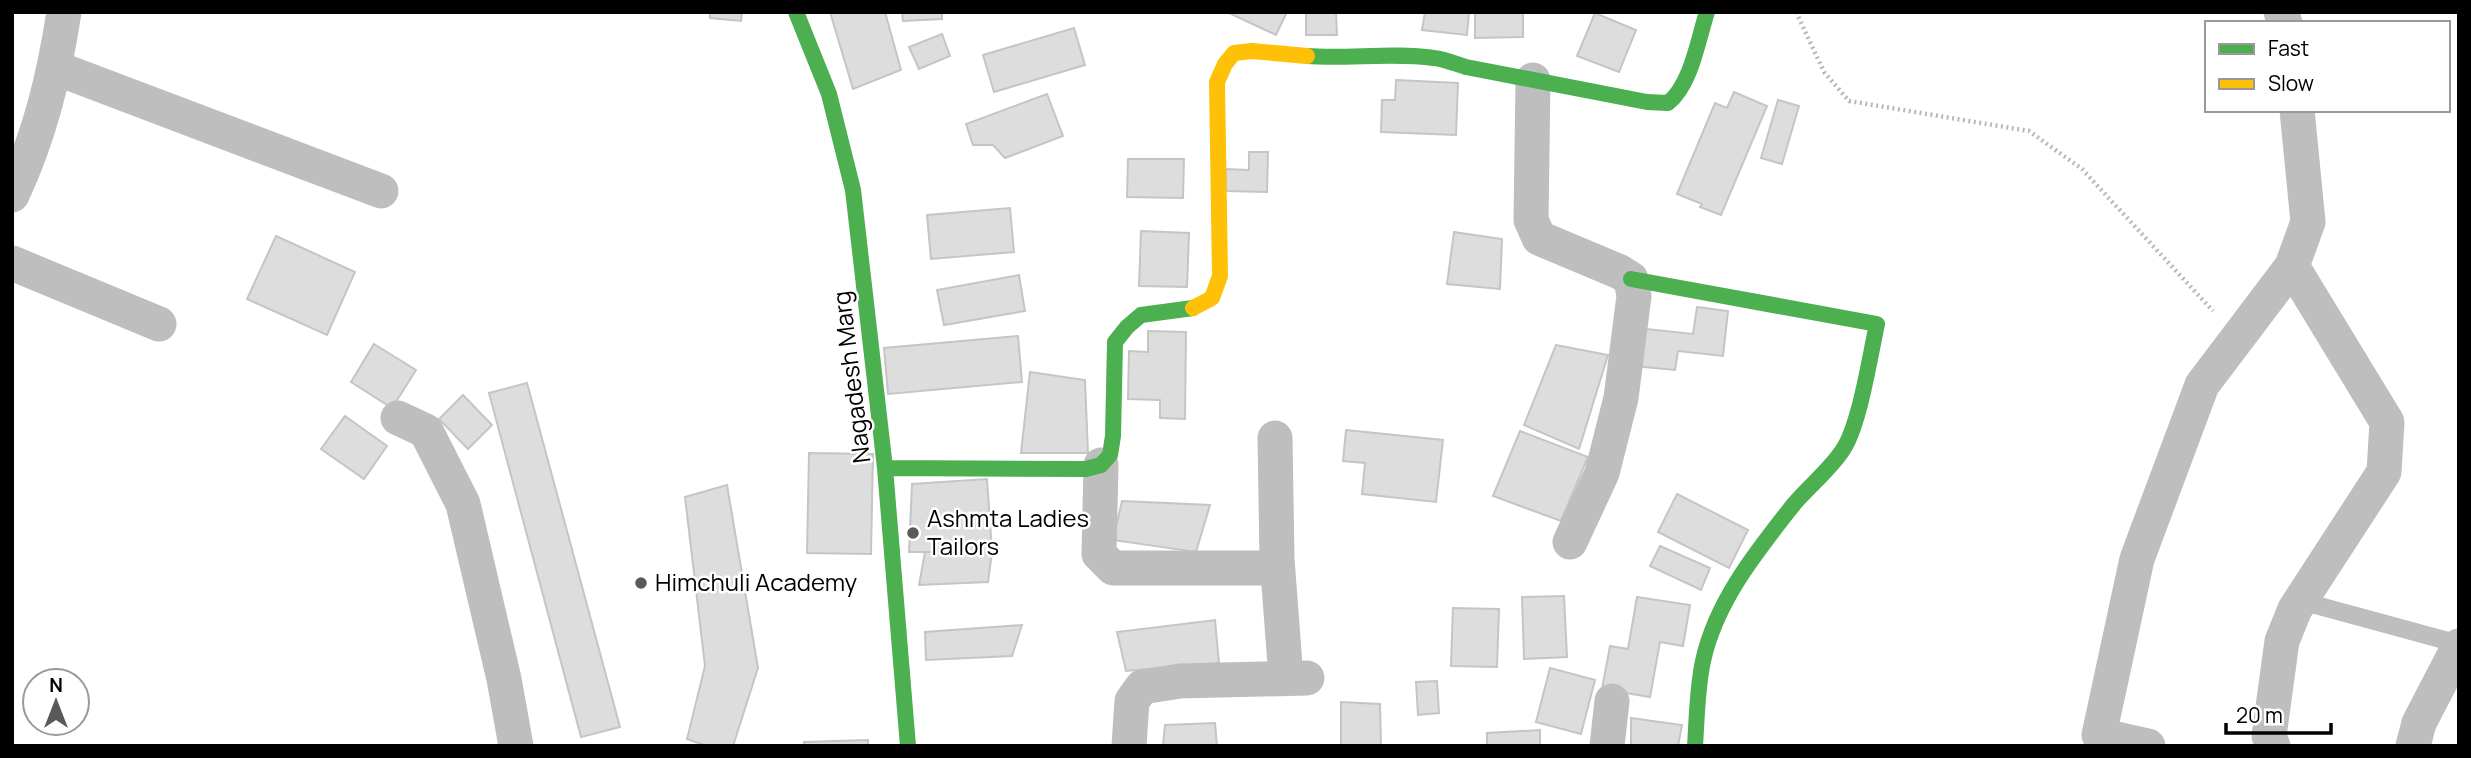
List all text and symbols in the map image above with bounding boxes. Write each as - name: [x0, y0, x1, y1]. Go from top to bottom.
- legend: [2205, 21, 2450, 112]
- text: Fast: [2268, 34, 2309, 62]
- text: Slow: [2268, 69, 2314, 97]
- street label: Nagadesh Marg: [824, 289, 877, 465]
- place label: Ashmta Ladies Tailors: [927, 501, 1089, 562]
- marker: Ashmta Ladies Tailors: [905, 525, 921, 541]
- place label: Himchuli Academy: [655, 565, 858, 598]
- marker: Himchuli Academy: [633, 575, 649, 591]
- north arrow: [21, 667, 91, 737]
- text: N: [49, 672, 63, 698]
- scale bar: [2226, 692, 2331, 736]
- text: 20 m: [2236, 701, 2283, 729]

